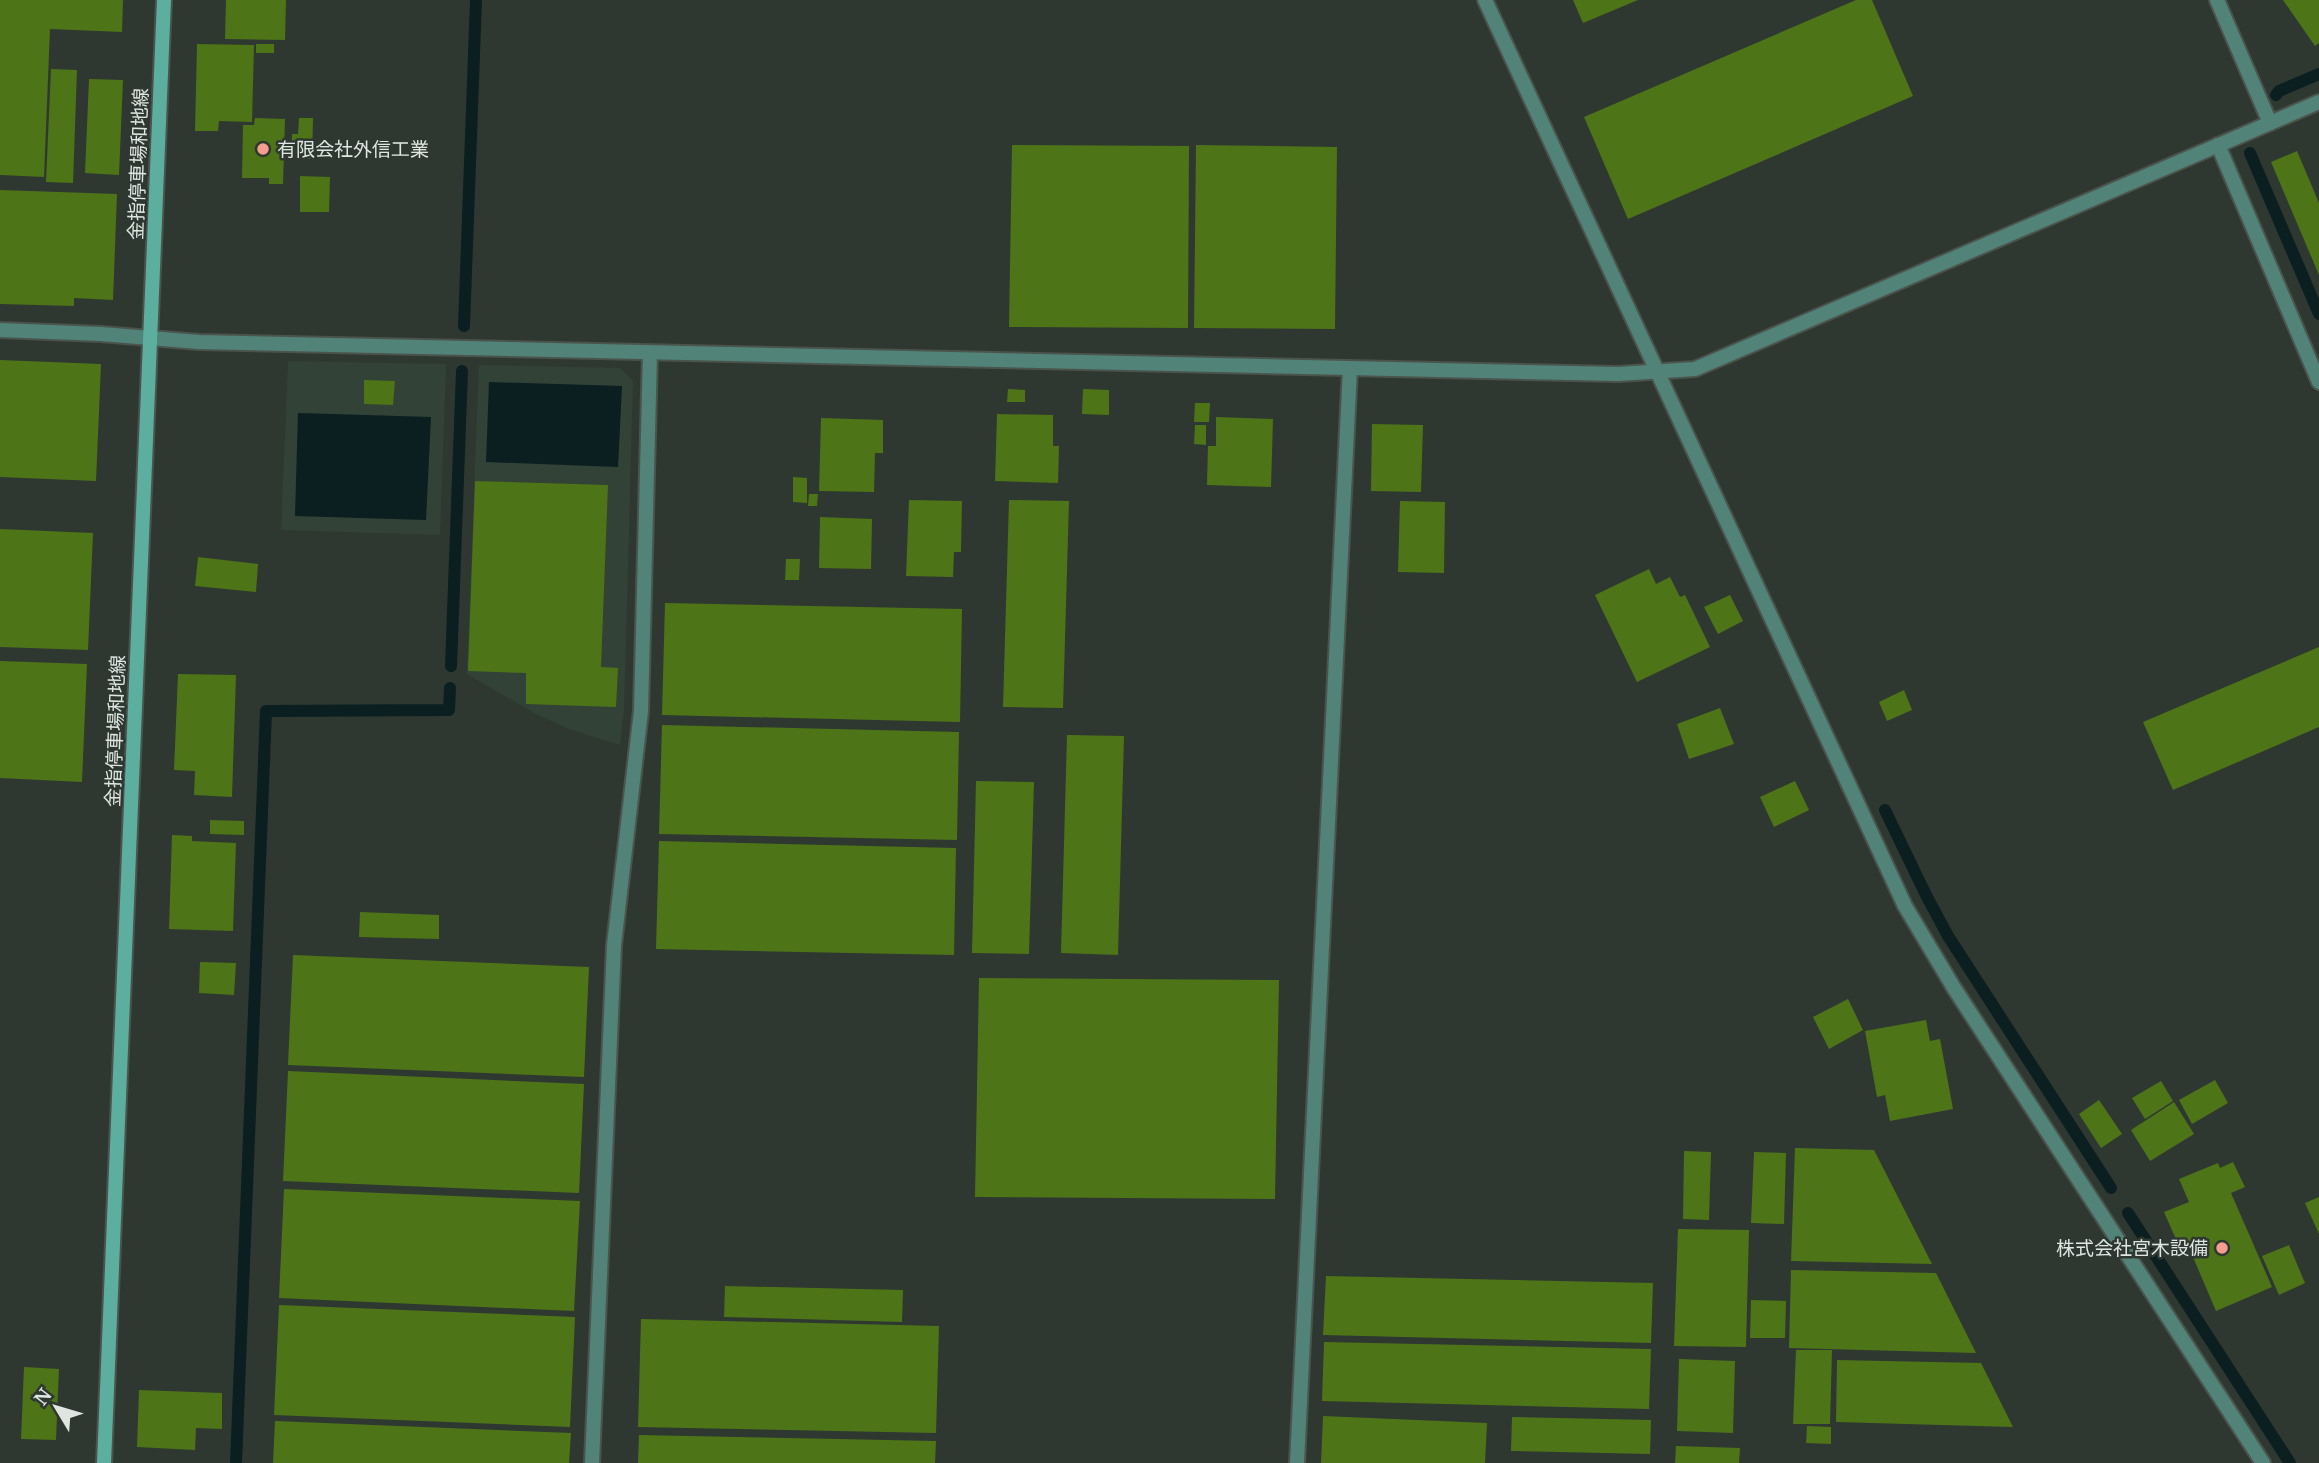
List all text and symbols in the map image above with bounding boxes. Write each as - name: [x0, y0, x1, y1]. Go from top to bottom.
- street label: 金指停車場和地線: [122, 88, 154, 240]
- place label: 有限会社外信工業: [277, 136, 429, 162]
- marker: 有限会社外信工業: [255, 141, 271, 157]
- street label: 金指停車場和地線: [99, 655, 131, 807]
- place label: 株式会社宮木設備: [2056, 1235, 2208, 1261]
- marker: 株式会社宮木設備: [2214, 1240, 2230, 1256]
- north arrow: [21, 1372, 91, 1442]
- text: N: [28, 1383, 57, 1410]

